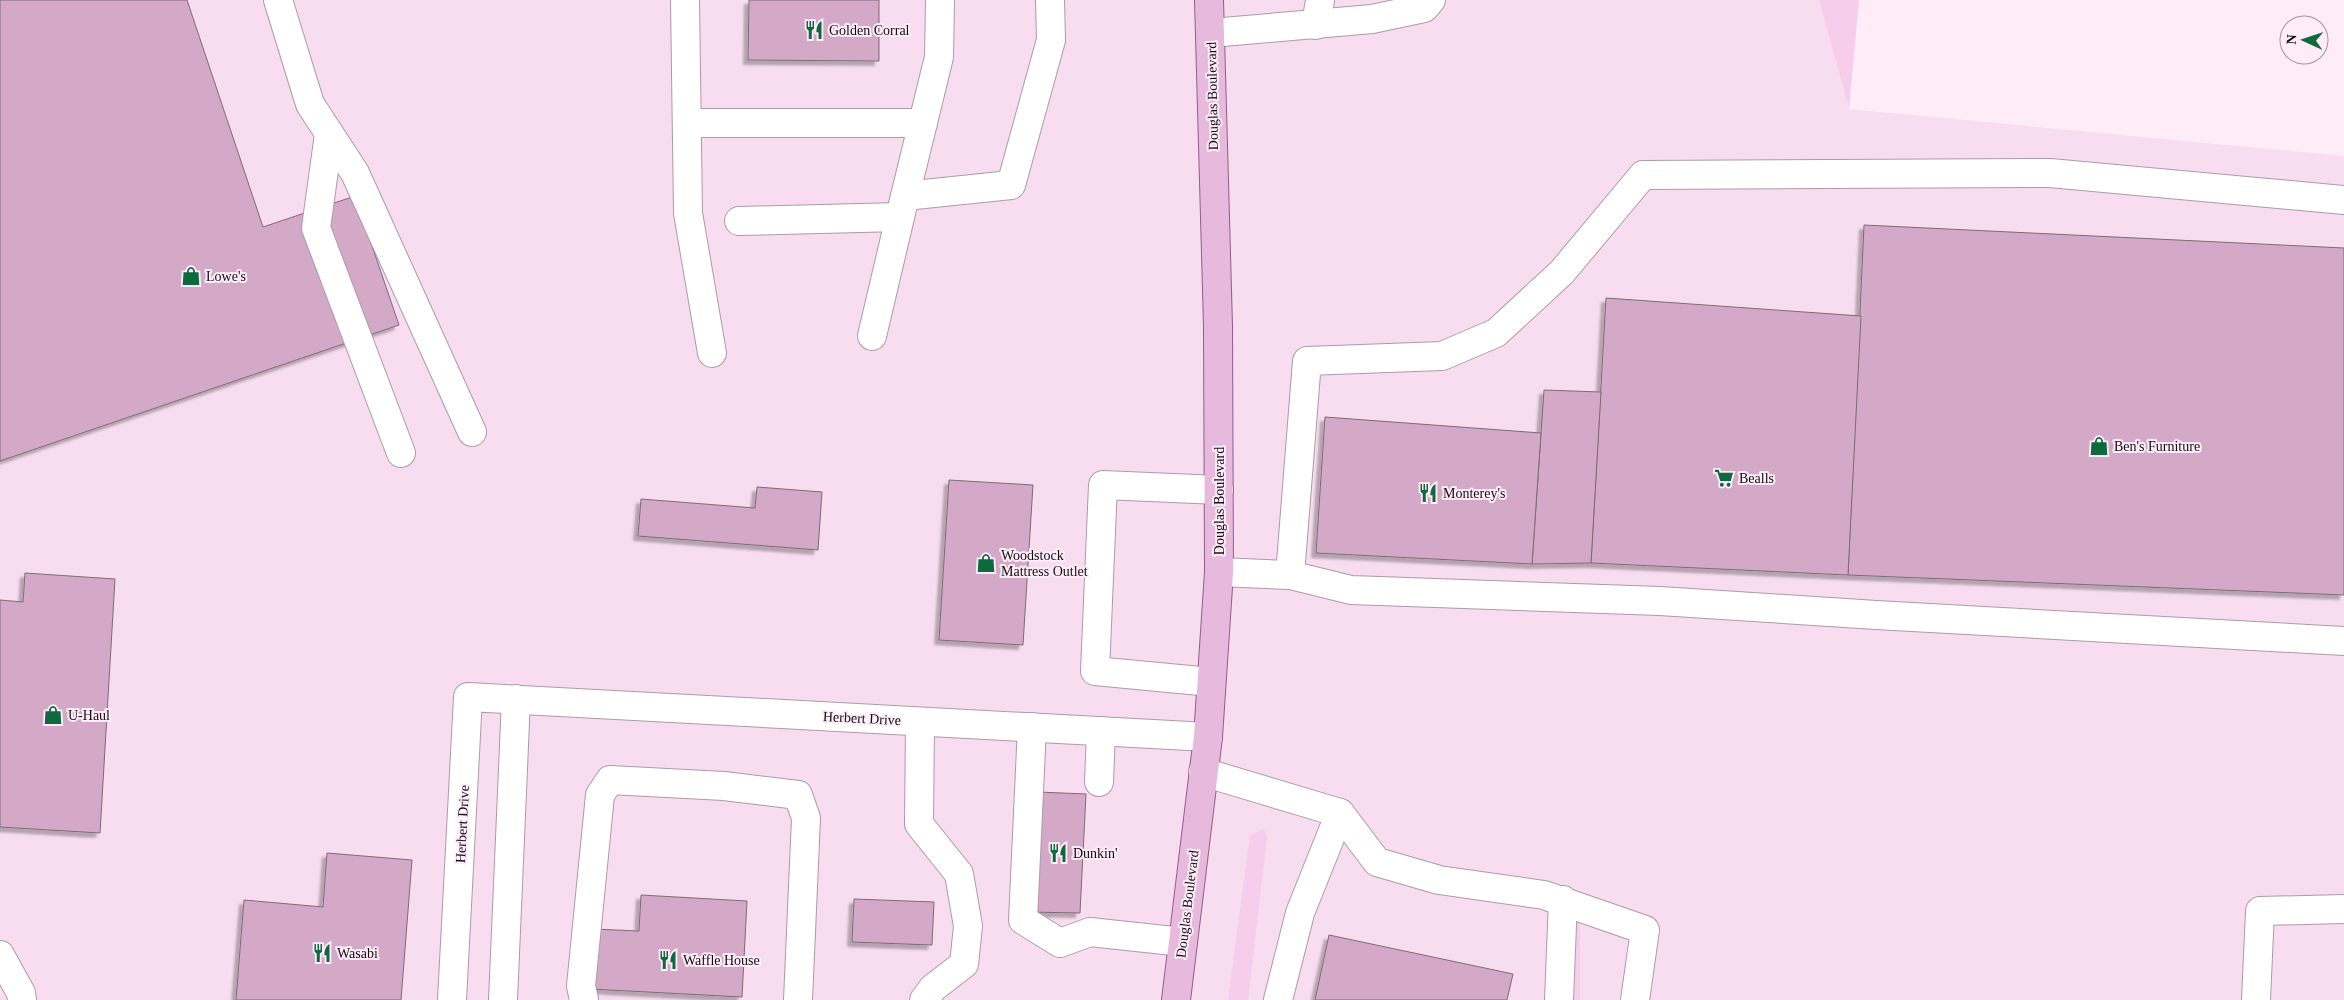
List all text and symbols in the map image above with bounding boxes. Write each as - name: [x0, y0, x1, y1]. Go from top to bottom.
- north arrow: [2279, 15, 2329, 65]
- restaurant icon: Golden Corral: [803, 19, 825, 41]
- place label: Golden Corral: [829, 23, 910, 38]
- text: N: [2284, 34, 2299, 45]
- street label: Douglas Boulevard: [1204, 42, 1221, 150]
- shop icon: Lowe's: [180, 265, 202, 287]
- place label: Lowe's: [206, 269, 246, 284]
- shop icon: Ben's Furniture: [2088, 435, 2110, 457]
- place label: Ben's Furniture: [2114, 439, 2200, 454]
- street label: Douglas Boulevard: [1212, 447, 1227, 555]
- supermarket icon: Bealls: [1713, 467, 1735, 489]
- place label: Bealls: [1739, 471, 1774, 486]
- restaurant icon: Monterey's: [1417, 482, 1439, 504]
- place label: Monterey's: [1443, 486, 1505, 501]
- place label: Woodstock Mattress Outlet: [1001, 548, 1088, 579]
- shop icon: Woodstock Mattress Outlet: [975, 552, 997, 574]
- shop icon: U-Haul: [42, 704, 64, 726]
- place label: U-Haul: [68, 708, 110, 723]
- street label: Herbert Drive: [823, 709, 901, 728]
- street label: Herbert Drive: [453, 785, 472, 863]
- restaurant icon: Dunkin': [1047, 842, 1069, 864]
- place label: Dunkin': [1073, 846, 1118, 861]
- street label: Douglas Boulevard: [1173, 849, 1202, 959]
- restaurant icon: Wasabi: [311, 942, 333, 964]
- place label: Wasabi: [337, 946, 378, 961]
- restaurant icon: Waffle House: [657, 949, 679, 971]
- place label: Waffle House: [683, 953, 760, 968]

